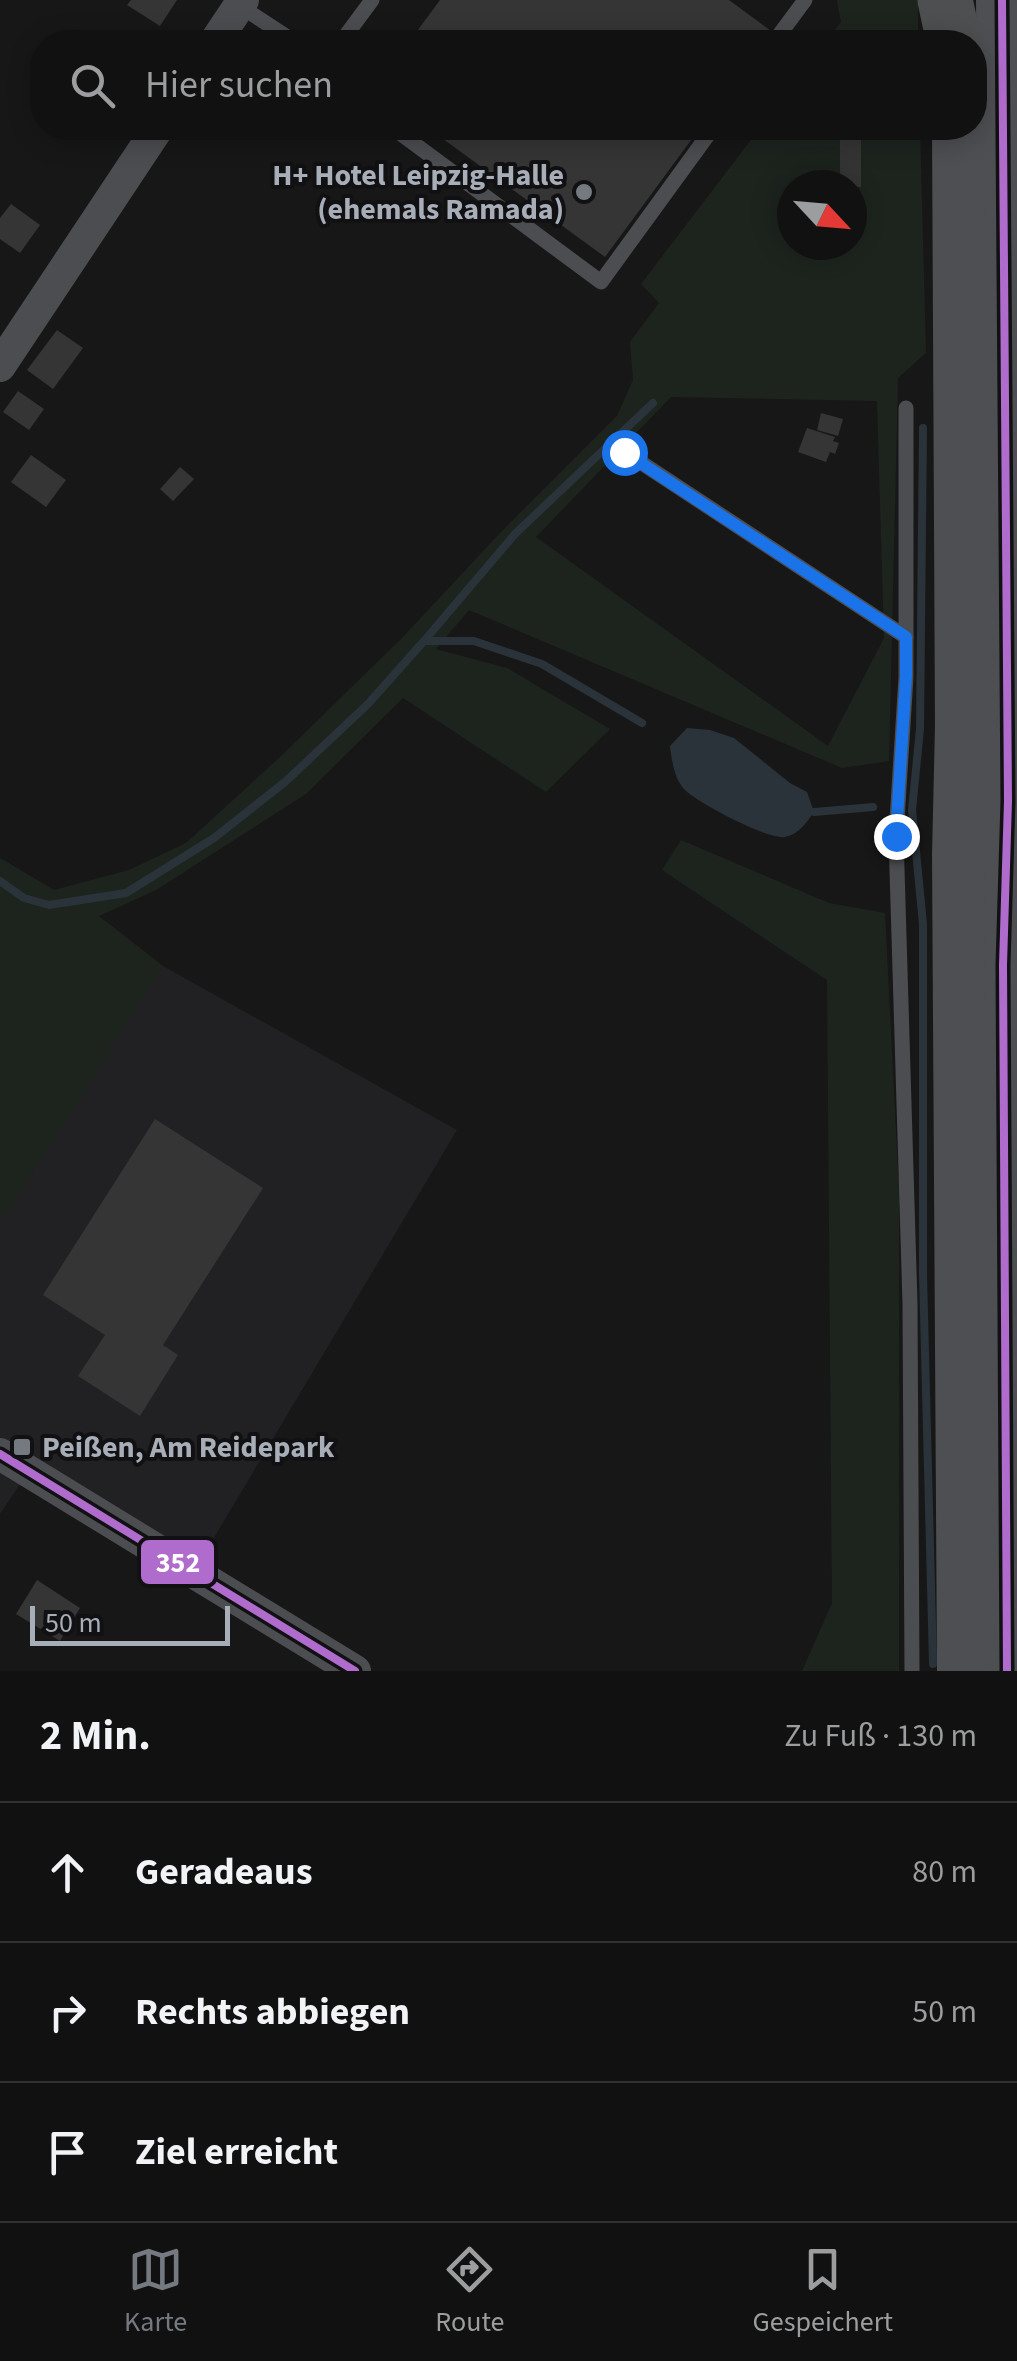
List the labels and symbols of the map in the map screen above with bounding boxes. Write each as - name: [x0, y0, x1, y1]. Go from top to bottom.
- place label: H+ Hotel Leipzig-Halle (ehemals Ramada): [272, 154, 564, 231]
- north arrow: [777, 170, 867, 260]
- marker: H+ Hotel Leipzig-Halle (ehemals Ramada): [573, 181, 595, 203]
- route start: [602, 430, 648, 476]
- route end: [874, 814, 920, 860]
- place label: Peißen, Am Reidepark: [42, 1426, 335, 1469]
- marker: Peißen, Am Reidepark: [11, 1436, 33, 1458]
- line badge: 352: [139, 1538, 216, 1586]
- text: 352: [156, 1543, 200, 1583]
- scale bar: [30, 1601, 230, 1646]

